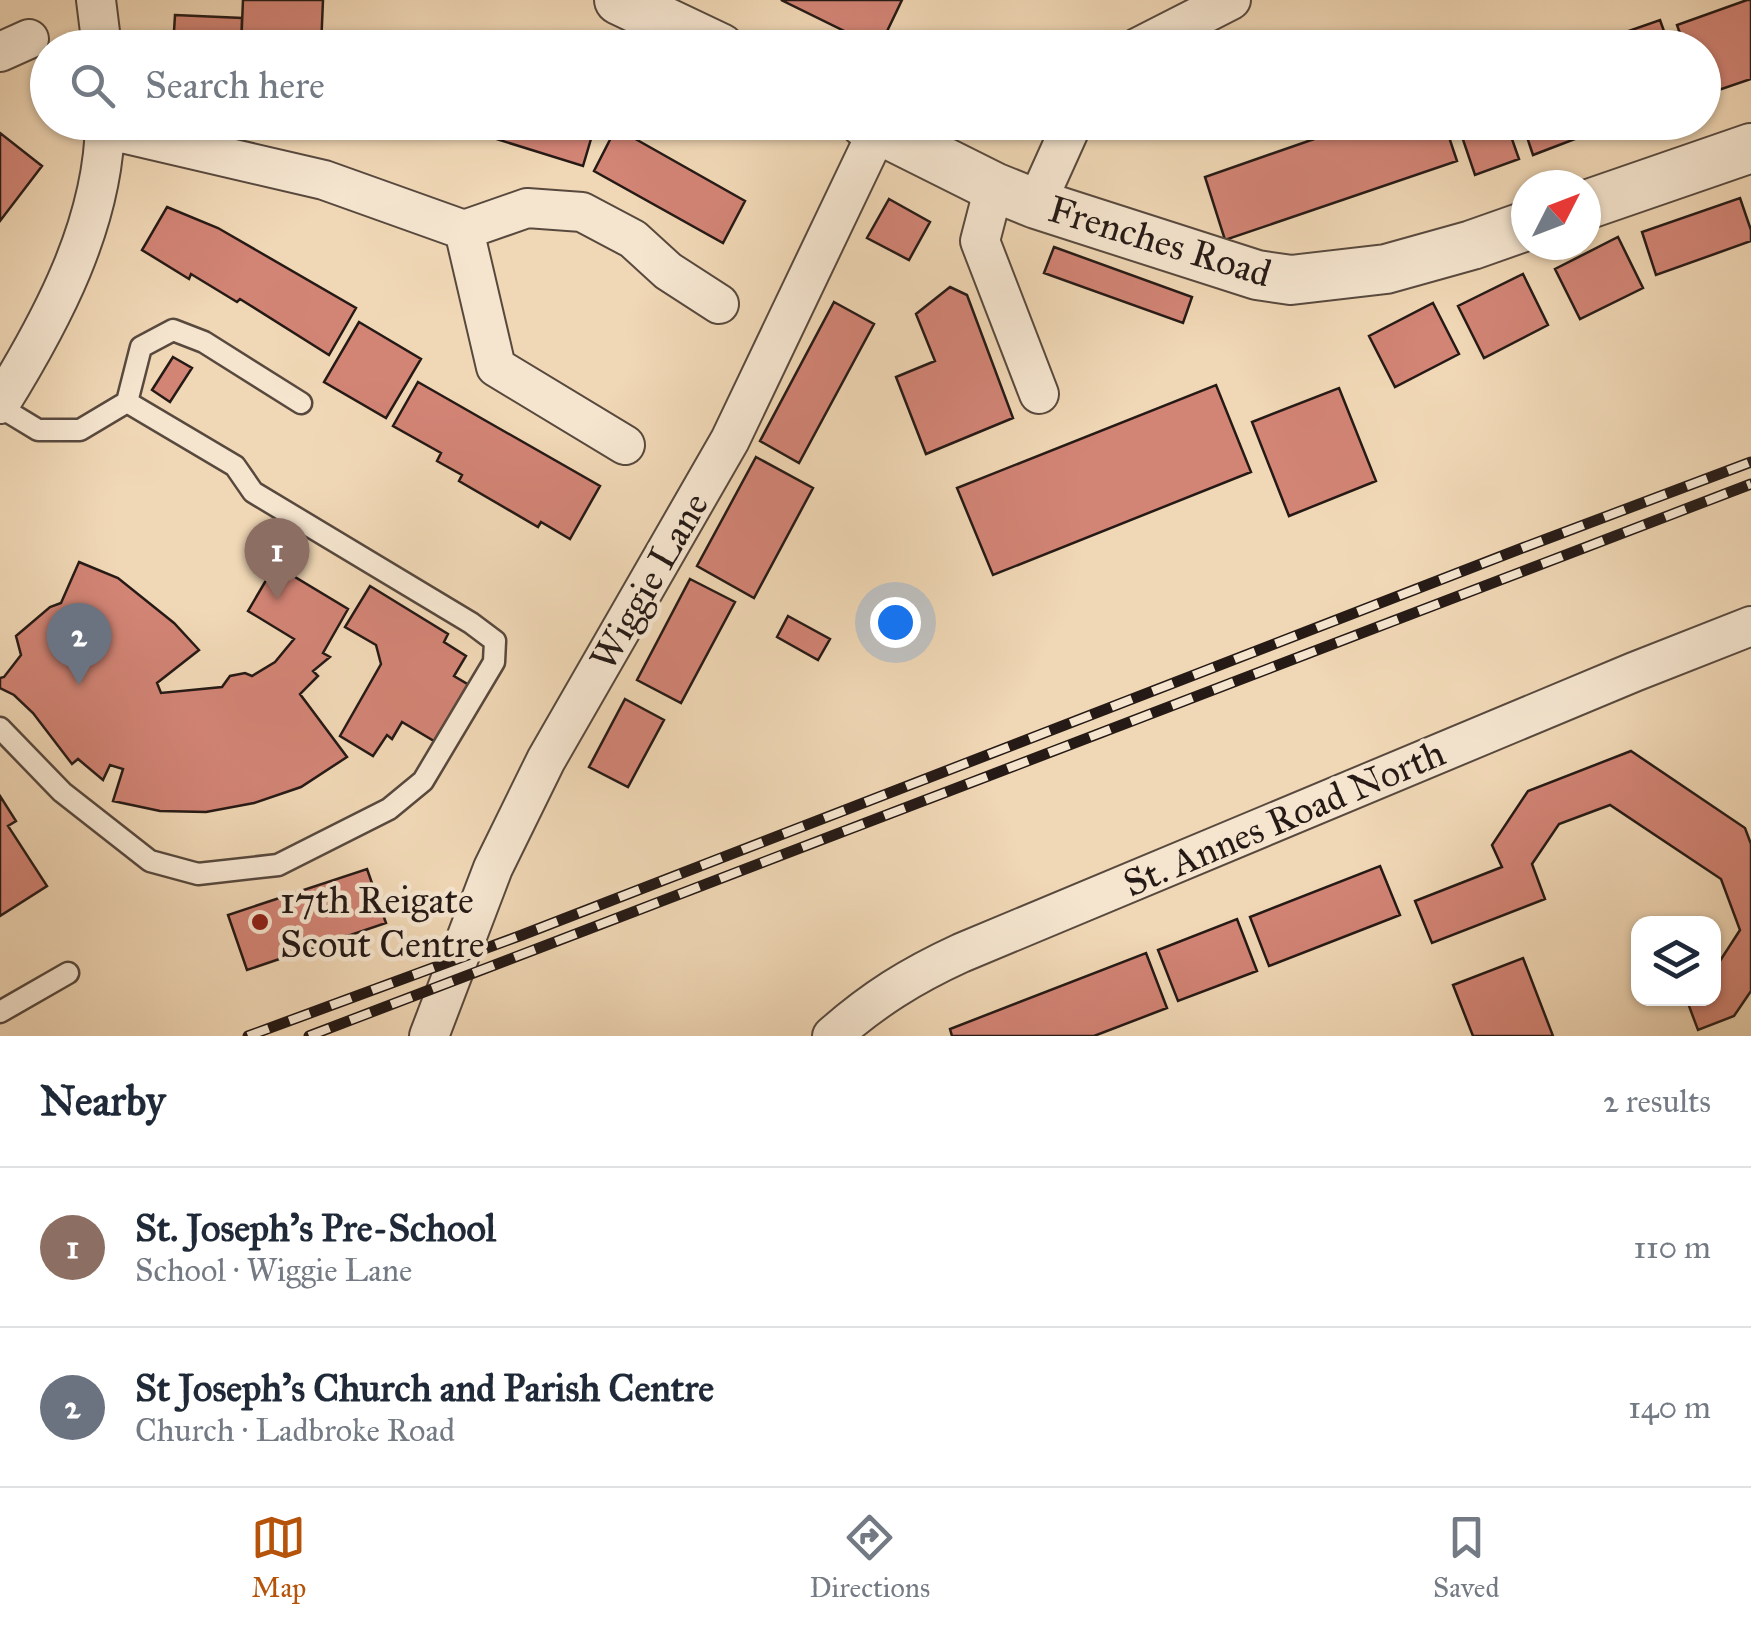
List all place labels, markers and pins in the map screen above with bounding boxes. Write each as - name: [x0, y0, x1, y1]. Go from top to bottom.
- pin: 1: [244, 518, 310, 600]
- pin: 2: [46, 602, 112, 685]
- place label: 17th Reigate Scout Centre: [280, 877, 485, 967]
- marker: 17th Reigate Scout Centre: [249, 911, 271, 933]

